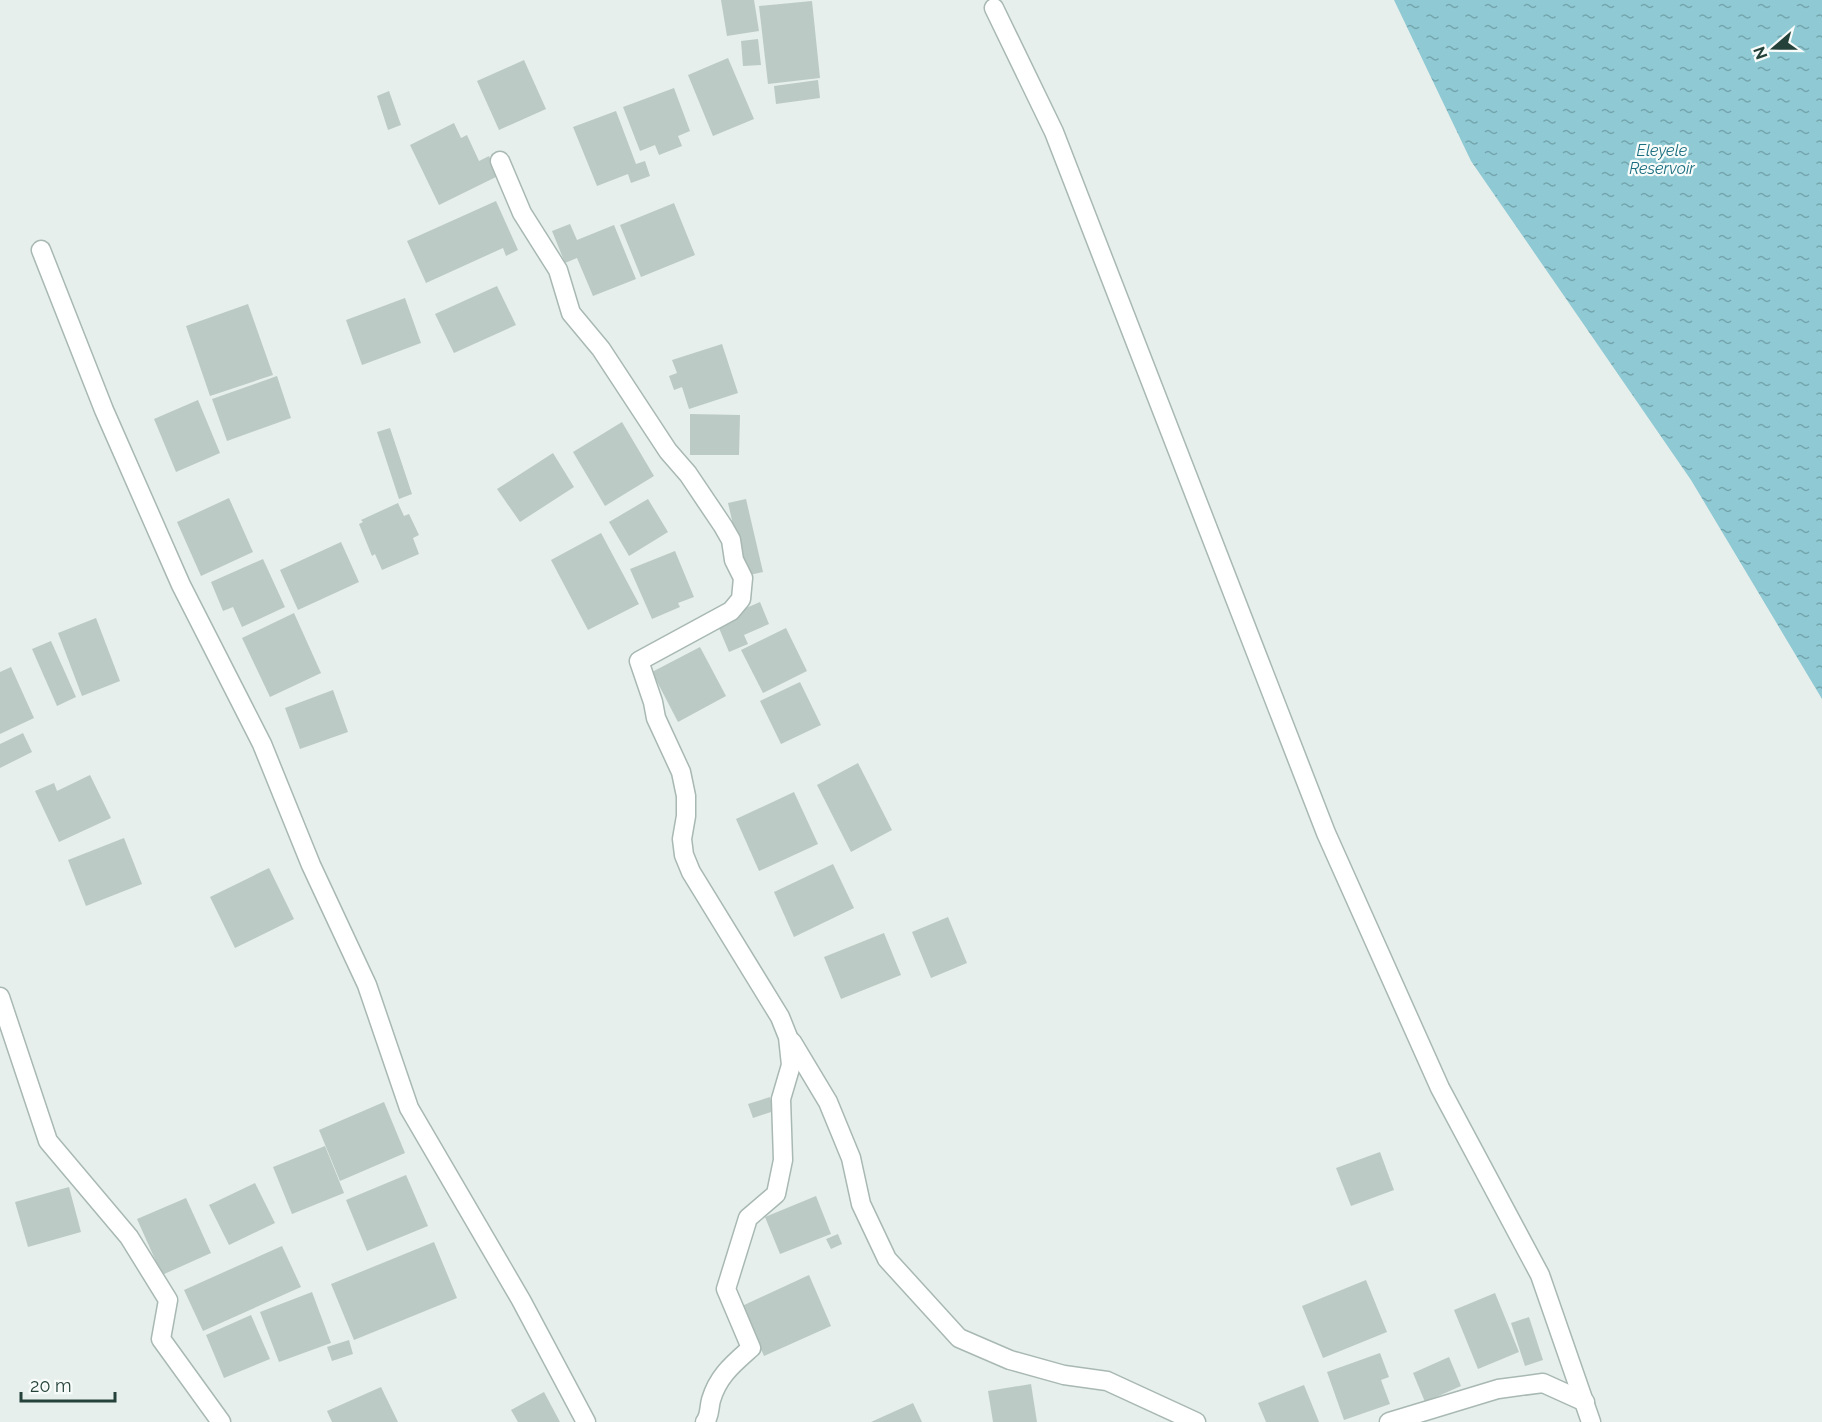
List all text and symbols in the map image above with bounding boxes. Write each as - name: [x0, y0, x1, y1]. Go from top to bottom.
- north arrow: [1744, 18, 1804, 78]
- text: N: [1749, 44, 1771, 62]
- water label: Eleyele Reservoir: [1629, 141, 1695, 178]
- scale bar: [21, 1365, 116, 1403]
- text: 20 m: [30, 1375, 72, 1396]

